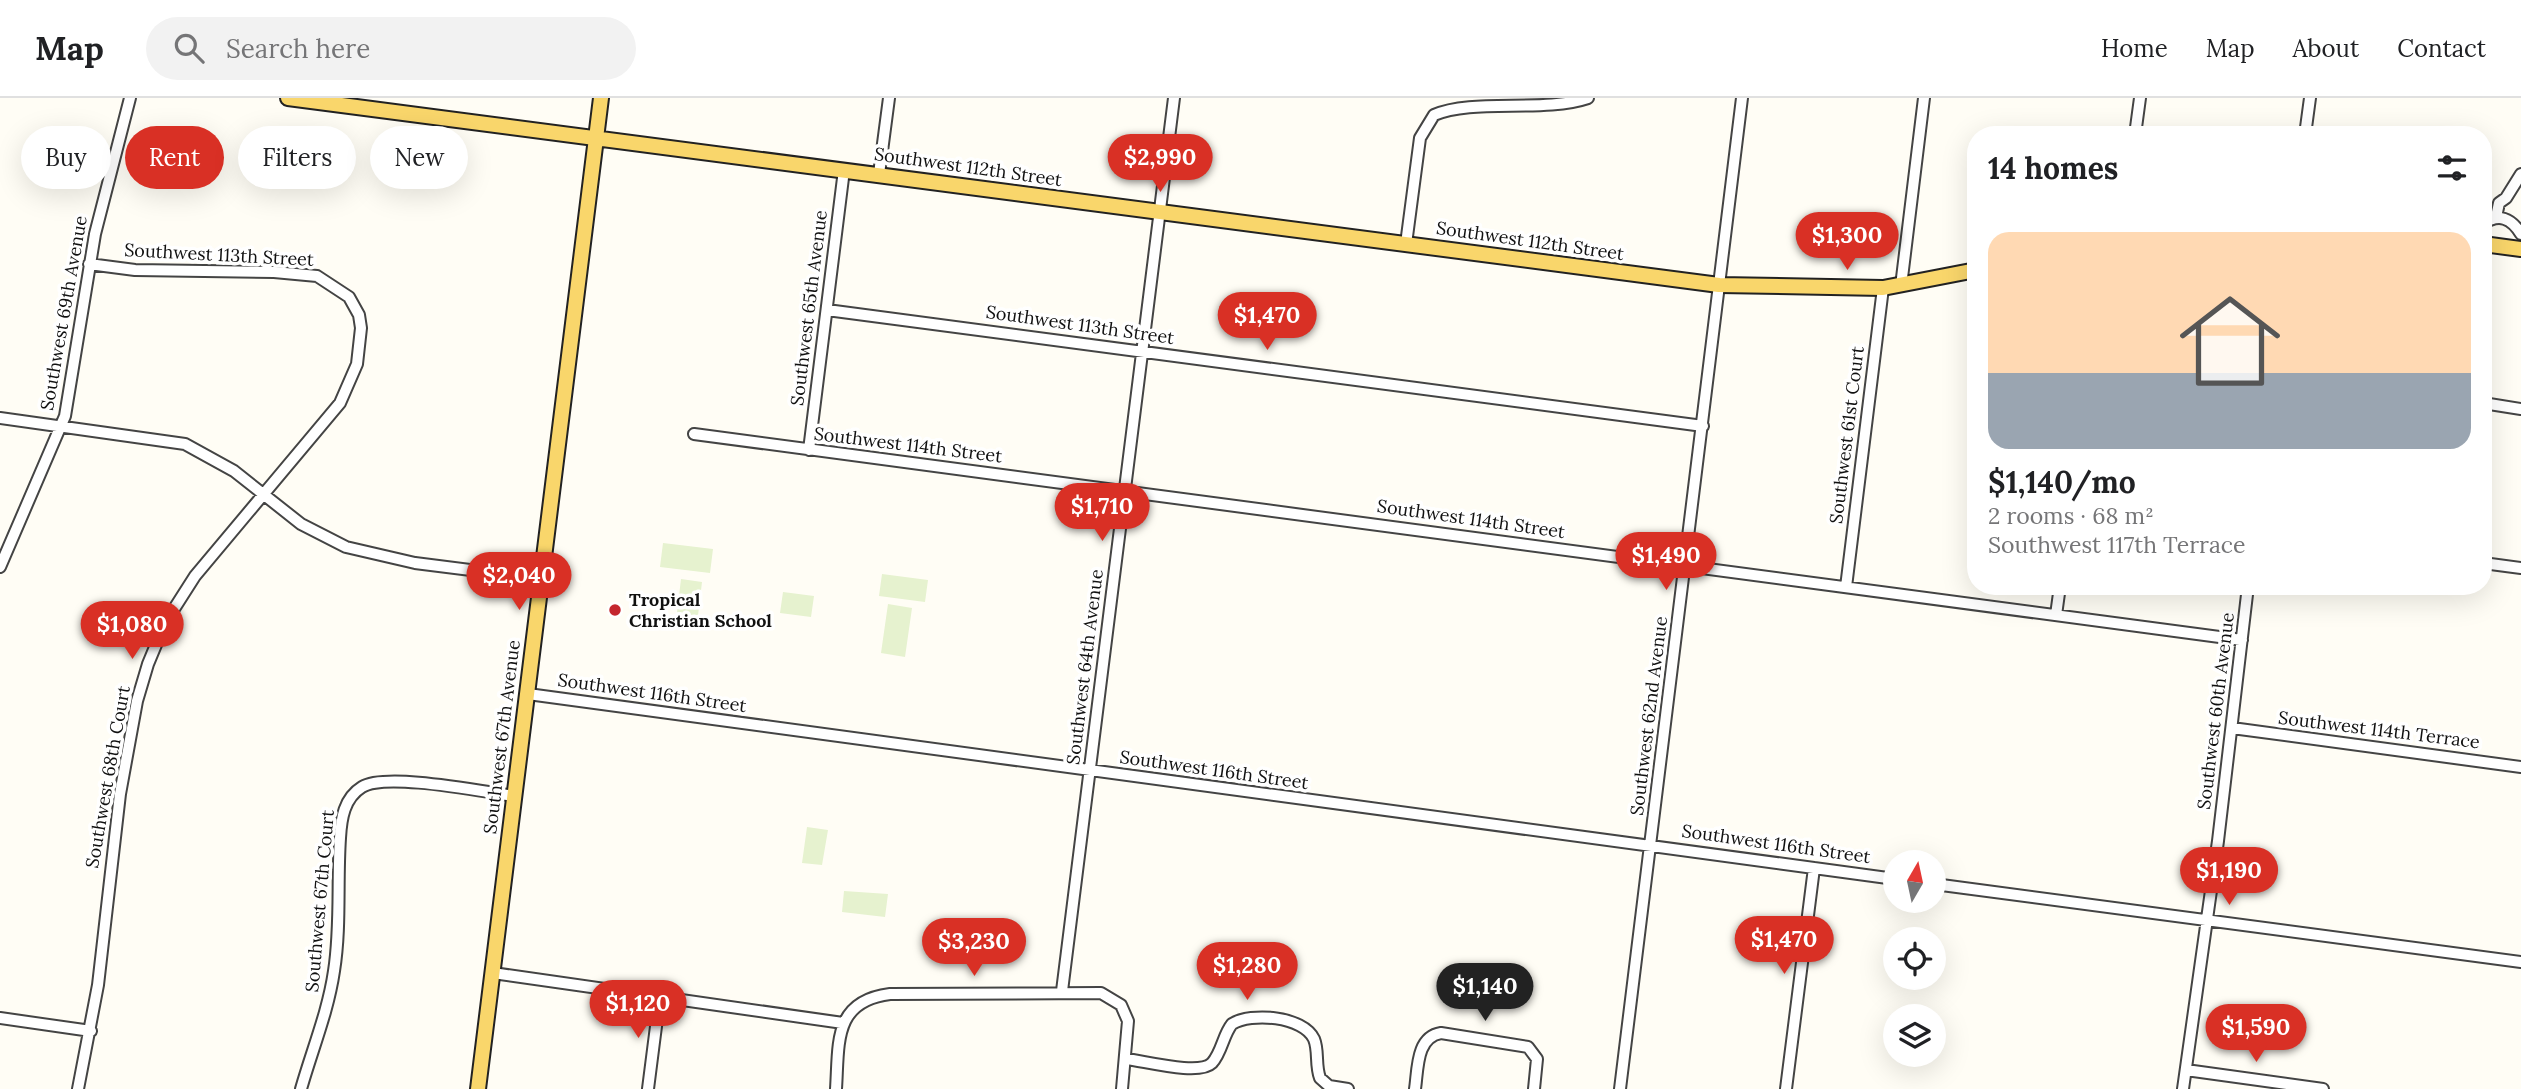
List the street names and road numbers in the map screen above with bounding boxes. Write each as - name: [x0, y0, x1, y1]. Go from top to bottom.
- street label: Southwest 112th Street: [873, 142, 1063, 191]
- street label: Southwest 65th Avenue: [785, 209, 832, 407]
- street label: Southwest 69th Avenue: [35, 213, 92, 412]
- street label: Southwest 112th Street: [1435, 216, 1625, 265]
- street label: Southwest 113th Street: [124, 238, 314, 271]
- street label: Southwest 113th Street: [985, 300, 1176, 349]
- street label: Southwest 61st Court: [1824, 345, 1869, 525]
- street label: Southwest 114th Street: [813, 422, 1004, 467]
- street label: Southwest 114th Street: [1376, 494, 1567, 543]
- street label: Southwest 64th Avenue: [1061, 568, 1108, 766]
- street label: Southwest 60th Avenue: [2192, 611, 2239, 811]
- street label: Southwest 62nd Avenue: [1625, 615, 1672, 817]
- street label: Southwest 67th Avenue: [478, 638, 525, 835]
- street label: Southwest 116th Street: [556, 668, 748, 717]
- street label: Southwest 68th Court: [80, 684, 135, 870]
- street label: Southwest 114th Terrace: [2277, 706, 2481, 753]
- street label: Southwest 116th Street: [1118, 745, 1310, 794]
- street label: Southwest 67th Court: [300, 809, 339, 993]
- street label: Southwest 116th Street: [1680, 819, 1872, 868]

